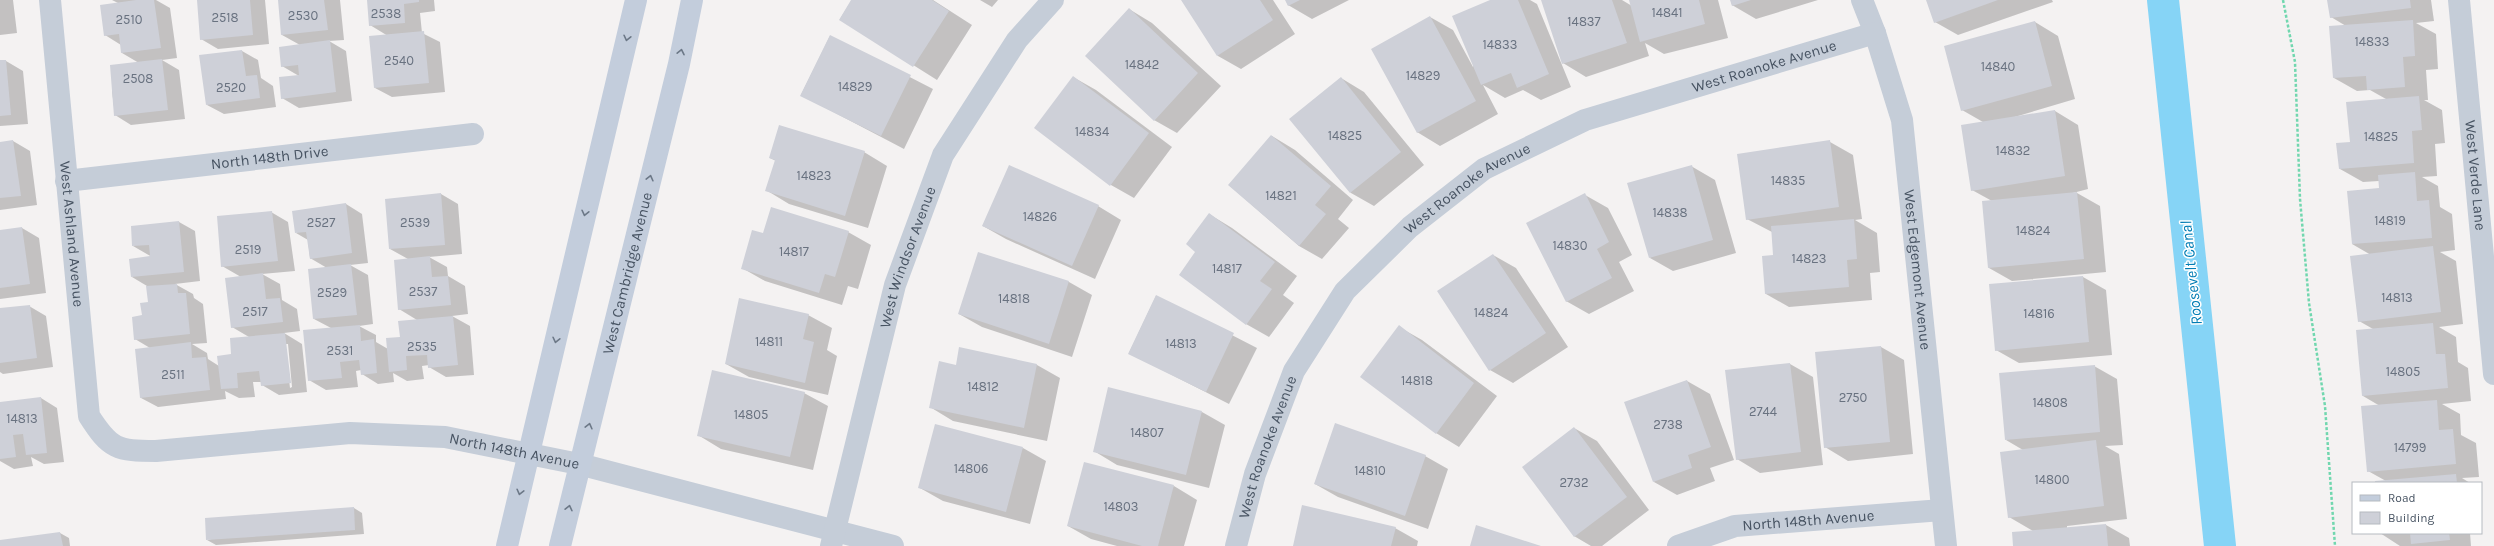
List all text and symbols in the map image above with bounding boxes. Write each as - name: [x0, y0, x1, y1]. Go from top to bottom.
- house number: 14841: [1651, 5, 1683, 20]
- house number: 2538: [371, 6, 401, 21]
- house number: 2530: [288, 8, 318, 23]
- house number: 2518: [211, 10, 239, 25]
- house number: 2510: [116, 12, 143, 27]
- house number: 14837: [1567, 14, 1601, 29]
- house number: 14833: [2355, 34, 2389, 49]
- one-way arrow: [624, 35, 632, 41]
- street label: West Roanoke Avenue: [1690, 36, 1838, 96]
- house number: 14833: [1483, 37, 1517, 52]
- one-way arrow: [677, 49, 685, 55]
- house number: 2540: [384, 53, 414, 68]
- house number: 14842: [1125, 57, 1159, 72]
- house number: 14840: [1981, 59, 2016, 74]
- house number: 14829: [1406, 68, 1440, 83]
- house number: 2508: [123, 71, 153, 86]
- house number: 14829: [838, 79, 872, 94]
- house number: 2520: [216, 80, 246, 95]
- street label: West Verde Lane: [2461, 119, 2490, 231]
- house number: 14834: [1075, 124, 1109, 139]
- house number: 14825: [1328, 128, 1362, 143]
- house number: 14825: [2364, 129, 2398, 144]
- street label: West Roanoke Avenue: [1400, 139, 1533, 238]
- street label: North 148th Drive: [210, 142, 329, 173]
- house number: 14832: [1996, 143, 2030, 158]
- street label: West Ashland Avenue: [56, 160, 88, 308]
- house number: 14823: [797, 168, 831, 183]
- house number: 14835: [1771, 173, 1805, 188]
- one-way arrow: [646, 175, 654, 181]
- street label: West Windsor Avenue: [876, 184, 940, 330]
- house number: 14821: [1265, 188, 1297, 203]
- street label: West Edgemont Avenue: [1900, 189, 1935, 351]
- street label: West Cambridge Avenue: [599, 190, 656, 356]
- house number: 14838: [1652, 205, 1688, 220]
- house number: 14826: [1023, 209, 1057, 224]
- one-way arrow: [581, 210, 589, 216]
- house number: 14819: [2374, 213, 2406, 228]
- house number: 2527: [307, 215, 335, 230]
- house number: 2539: [400, 215, 430, 230]
- water label: Roosevelt Canal: [2176, 220, 2206, 326]
- house number: 14824: [2016, 223, 2050, 238]
- house number: 14830: [1553, 238, 1588, 253]
- house number: 2519: [235, 242, 261, 257]
- house number: 14817: [779, 244, 809, 259]
- house number: 14823: [1792, 251, 1826, 266]
- house number: 14817: [1212, 261, 1242, 276]
- house number: 2537: [409, 284, 437, 299]
- house number: 2529: [317, 285, 347, 300]
- house number: 14813: [2381, 290, 2413, 305]
- house number: 14818: [998, 291, 1030, 306]
- house number: 2517: [242, 304, 268, 319]
- house number: 14824: [1474, 305, 1508, 320]
- house number: 14816: [2023, 306, 2055, 321]
- house number: 14811: [755, 334, 783, 349]
- one-way arrow: [552, 336, 560, 343]
- house number: 14813: [1165, 336, 1197, 351]
- house number: 2535: [407, 339, 437, 354]
- house number: 2531: [327, 343, 353, 358]
- house number: 14805: [2386, 364, 2420, 379]
- house number: 2511: [161, 367, 185, 382]
- street label: West Roanoke Avenue: [1235, 373, 1300, 520]
- house number: 14818: [1401, 373, 1433, 388]
- house number: 14812: [967, 379, 999, 394]
- house number: 2750: [1839, 390, 1868, 405]
- house number: 14808: [2032, 395, 2068, 410]
- house number: 2744: [1749, 404, 1777, 419]
- house number: 14805: [734, 407, 768, 422]
- house number: 14813: [6, 411, 38, 426]
- house number: 2738: [1653, 417, 1683, 432]
- one-way arrow: [584, 423, 592, 430]
- house number: 14807: [1130, 425, 1164, 440]
- street label: North 148th Avenue: [448, 429, 581, 473]
- house number: 14799: [2394, 440, 2426, 455]
- house number: 14806: [954, 461, 988, 476]
- house number: 14810: [1354, 463, 1386, 478]
- house number: 14800: [2035, 472, 2070, 487]
- house number: 2732: [1560, 475, 1588, 490]
- legend: [2352, 482, 2482, 534]
- one-way arrow: [516, 488, 525, 495]
- text: Road: [2388, 491, 2416, 505]
- house number: 14803: [1104, 499, 1138, 514]
- one-way arrow: [564, 505, 573, 512]
- street label: North 148th Avenue: [1742, 506, 1875, 534]
- text: Building: [2388, 511, 2435, 525]

